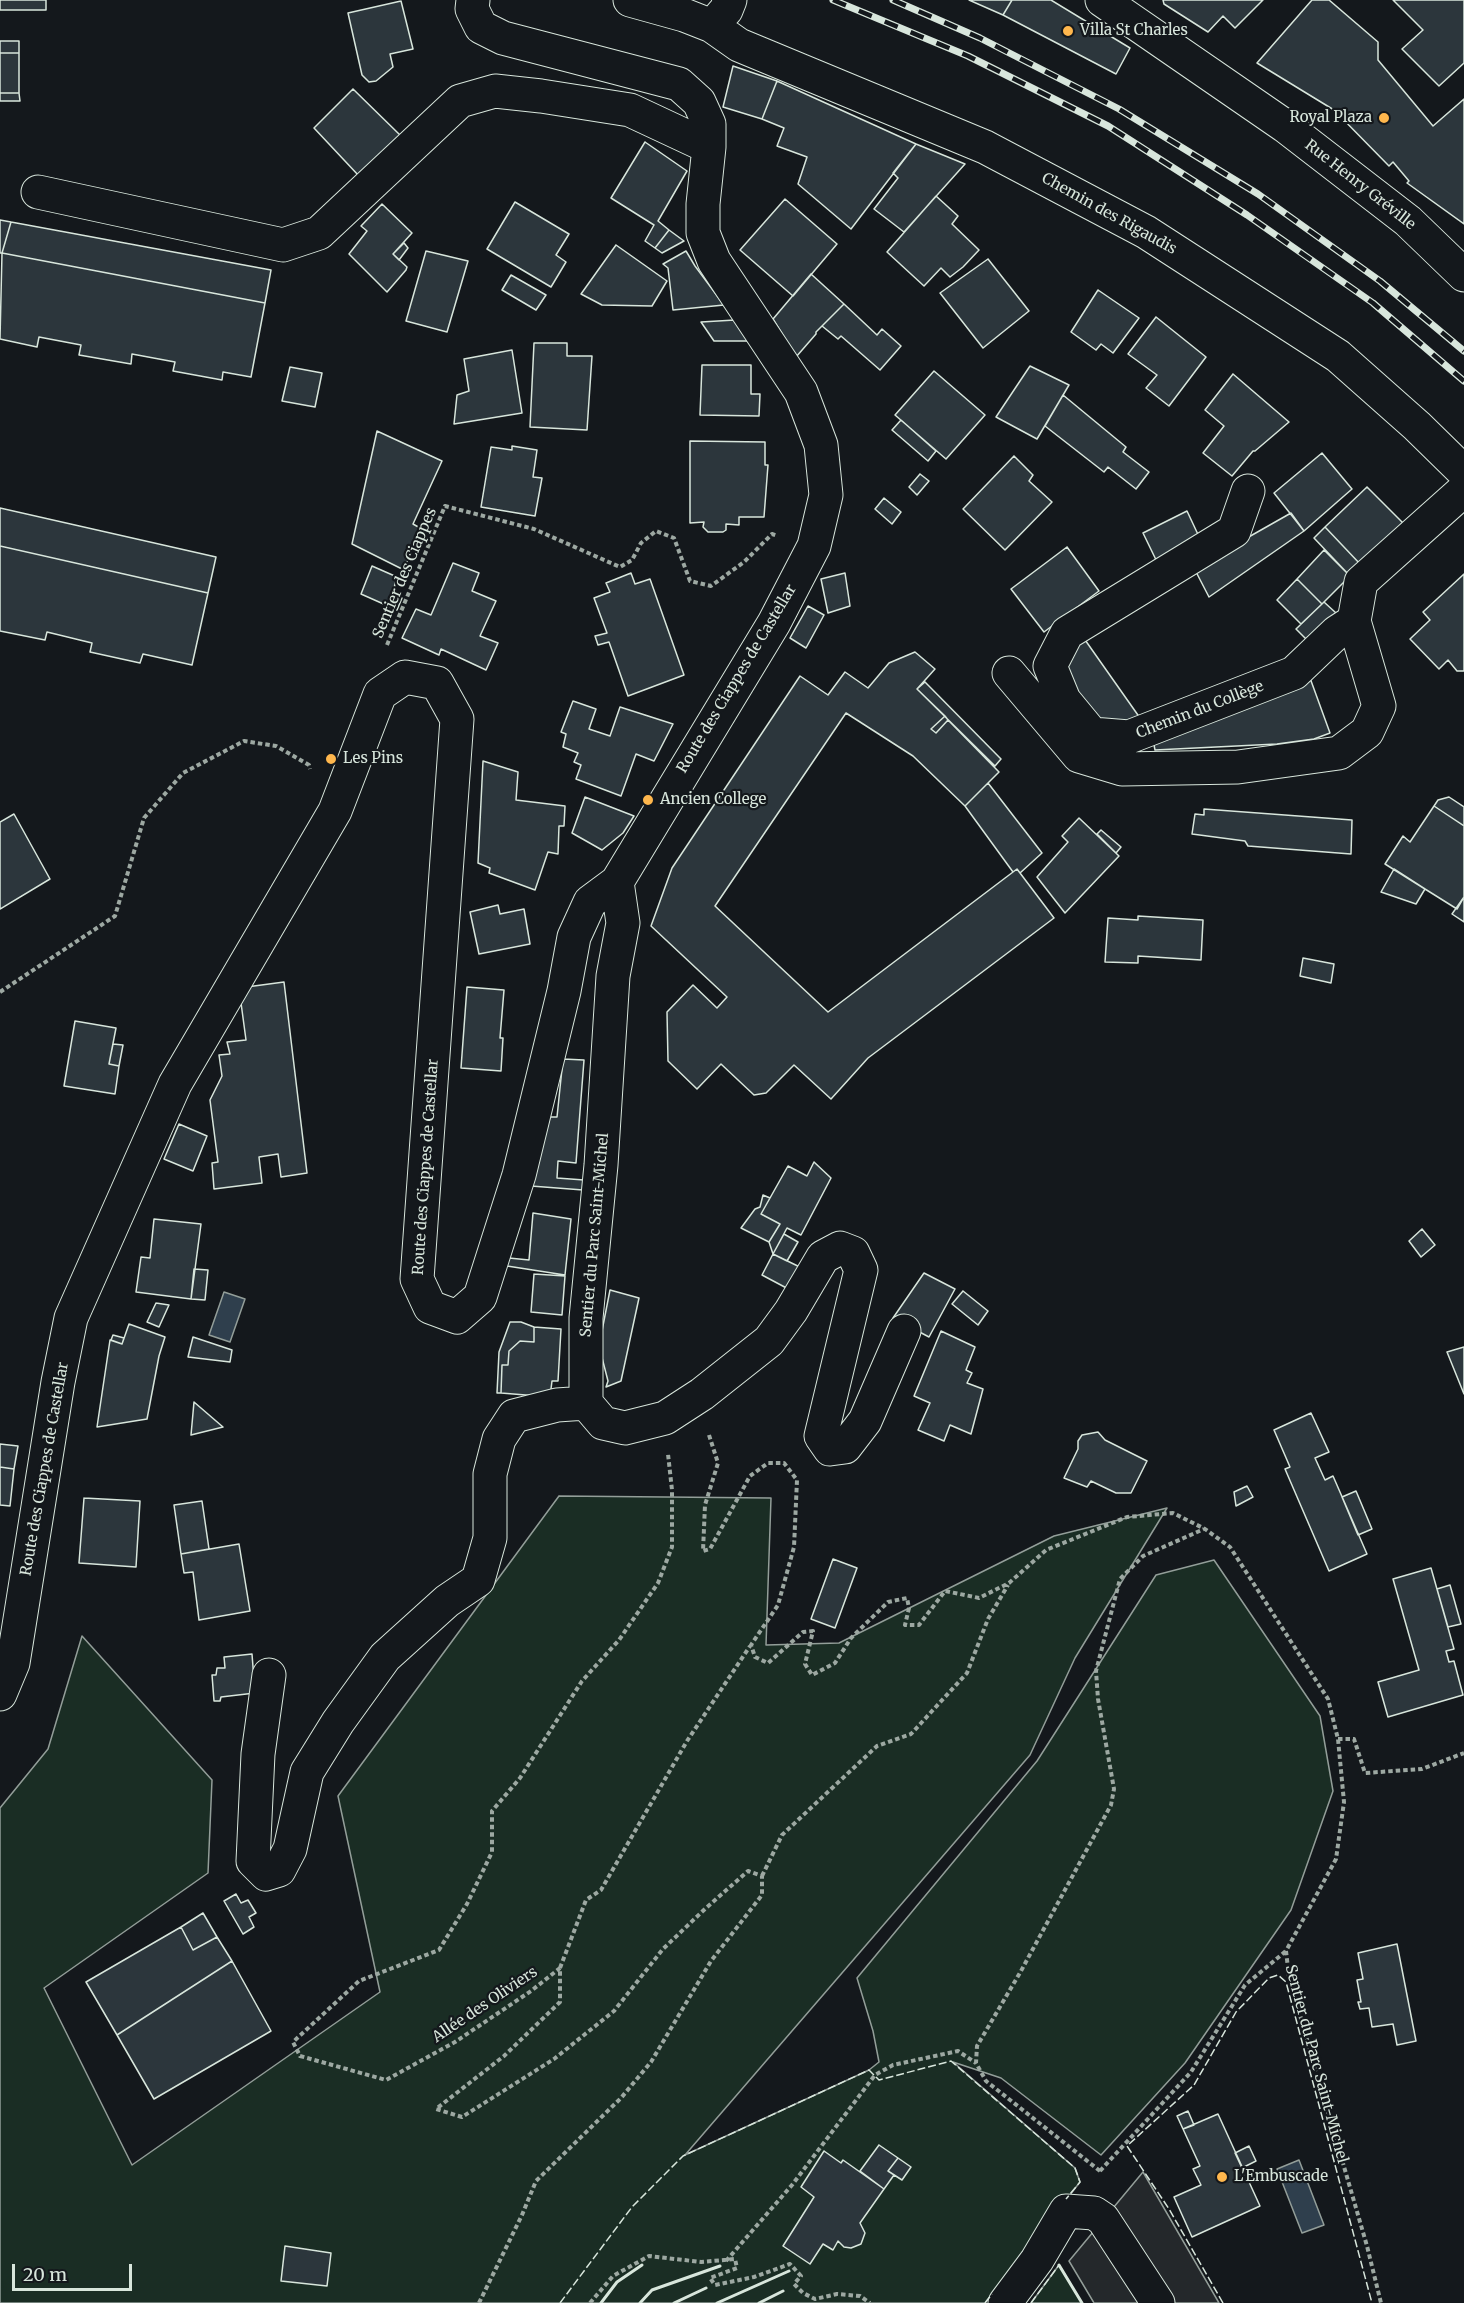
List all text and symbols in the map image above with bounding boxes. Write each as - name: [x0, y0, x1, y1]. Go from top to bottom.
- place label: Villa St Charles: [1080, 22, 1188, 40]
- marker: Villa St Charles: [1061, 24, 1075, 38]
- place label: Royal Plaza: [1289, 109, 1372, 127]
- marker: Royal Plaza: [1377, 111, 1391, 125]
- street label: Rue Henry Gréville: [1301, 136, 1419, 234]
- street label: Chemin des Rigaudis: [1038, 169, 1180, 259]
- street label: Sentier des Ciappes: [369, 505, 441, 641]
- street label: Route des Ciappes de Castellar: [673, 581, 801, 777]
- street label: Chemin du Collège: [1134, 677, 1266, 743]
- place label: Les Pins: [343, 750, 403, 768]
- marker: Les Pins: [324, 752, 338, 766]
- place label: Ancien College: [660, 791, 766, 809]
- marker: Ancien College: [641, 793, 655, 807]
- street label: Route des Ciappes de Castellar: [409, 1058, 443, 1276]
- street label: Sentier du Parc Saint-Michel: [577, 1132, 613, 1338]
- street label: Route des Ciappes de Castellar: [17, 1361, 73, 1577]
- street label: Allée des Oliviers: [429, 1963, 541, 2047]
- street label: Sentier du Parc Saint-Michel: [1281, 1963, 1351, 2165]
- place label: L'Embuscade: [1234, 2168, 1328, 2186]
- marker: L'Embuscade: [1215, 2170, 1229, 2184]
- scale bar: [15, 2252, 135, 2290]
- text: 20 m: [23, 2263, 67, 2286]

